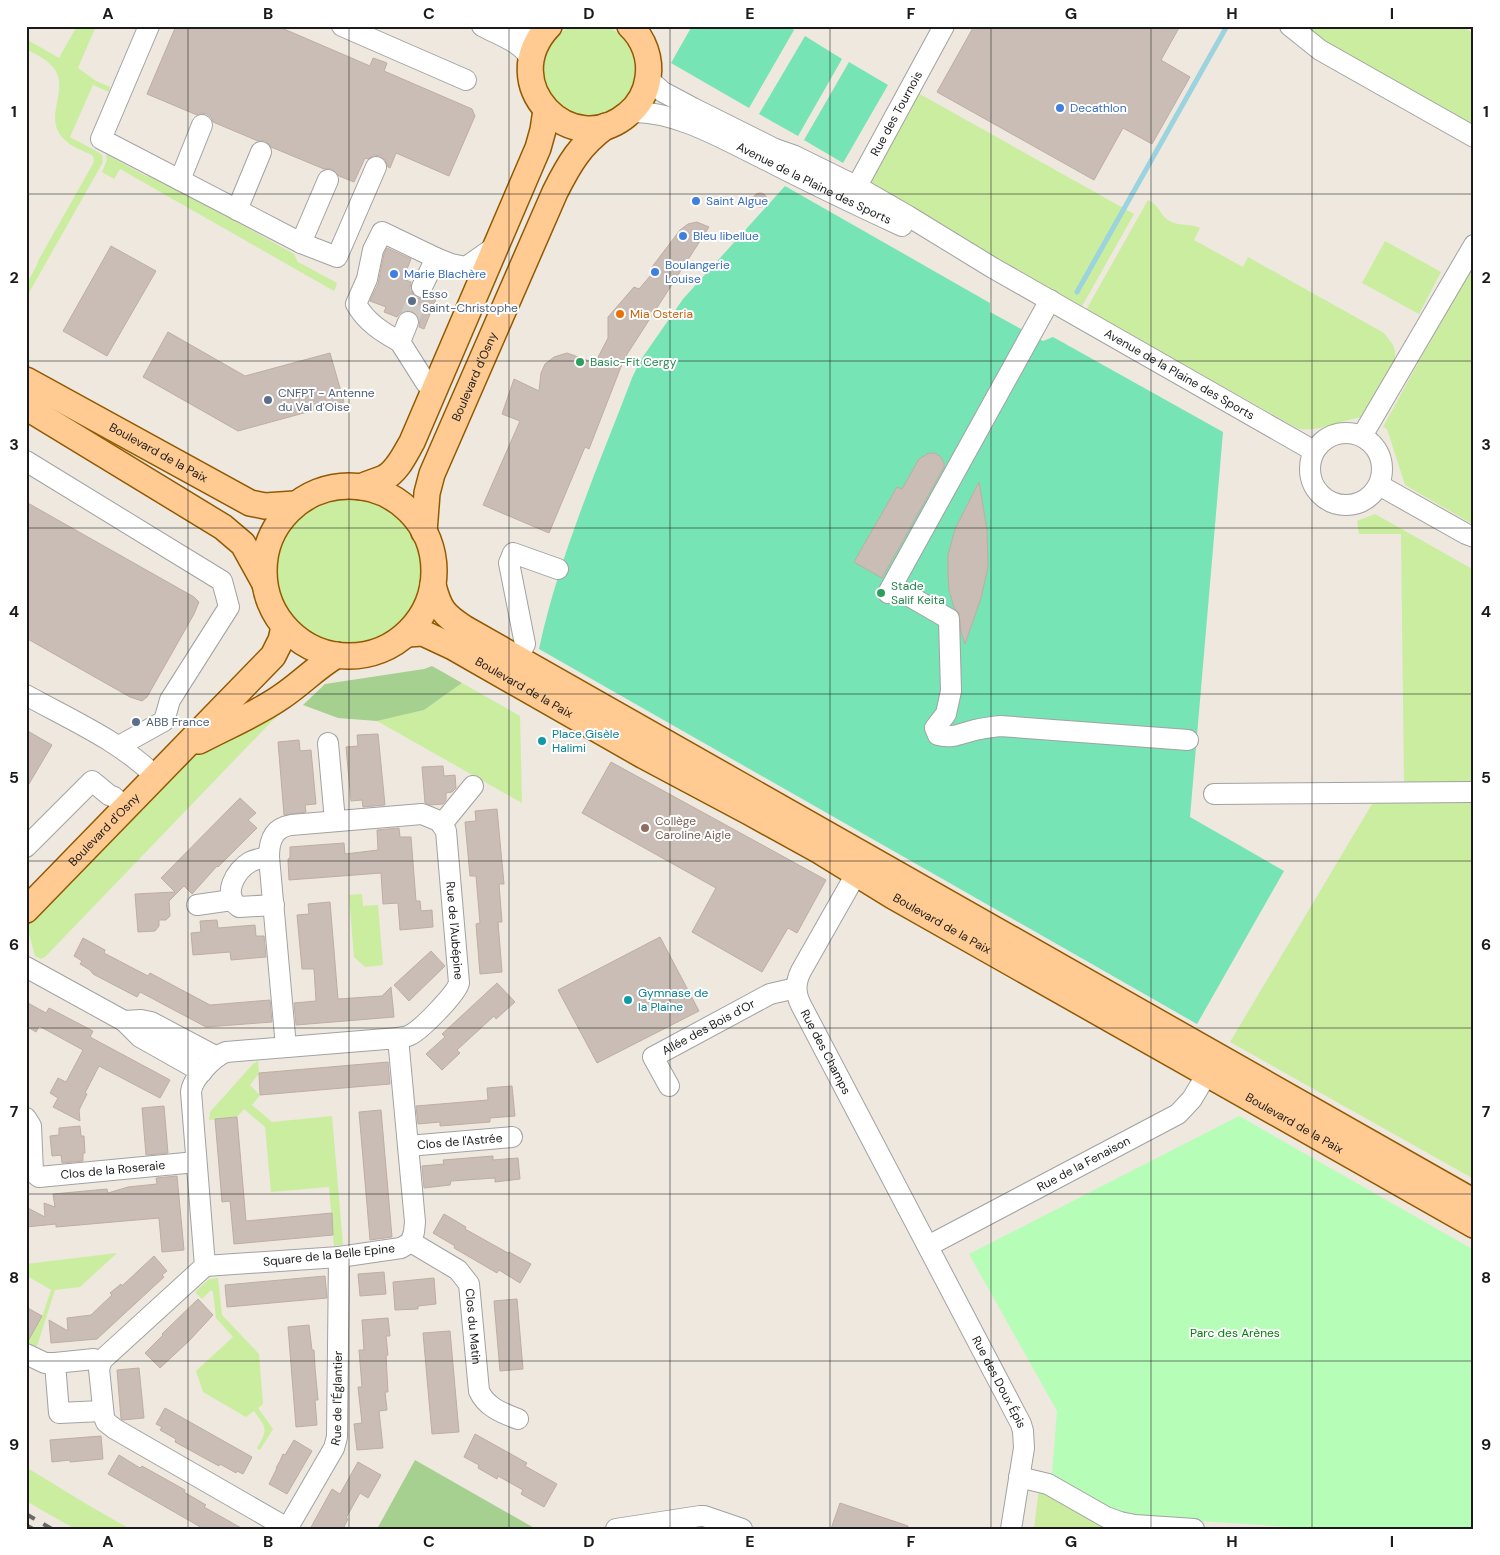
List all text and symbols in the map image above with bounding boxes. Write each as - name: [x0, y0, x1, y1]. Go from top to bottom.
- text: A: [102, 3, 114, 24]
- text: B: [263, 3, 273, 24]
- text: C: [423, 3, 435, 24]
- text: D: [583, 3, 595, 24]
- text: E: [745, 3, 755, 24]
- text: F: [907, 3, 916, 24]
- text: G: [1065, 3, 1077, 24]
- text: H: [1226, 3, 1238, 24]
- text: I: [1390, 3, 1394, 24]
- street label: Rue des Tournois: [867, 68, 926, 159]
- place label: Decathlon: [1070, 100, 1127, 116]
- text: 1: [11, 101, 17, 122]
- text: 1: [1483, 101, 1489, 122]
- marker: Decathlon: [1054, 102, 1066, 114]
- street label: Avenue de la Plaine des Sports: [734, 139, 894, 228]
- place label: Saint Algue: [706, 193, 768, 209]
- marker: Saint Algue: [690, 195, 702, 207]
- place label: Bleu libellue: [693, 228, 759, 244]
- marker: Bleu libellue: [677, 230, 689, 242]
- place label: Boulangerie Louise: [665, 257, 730, 287]
- place label: Marie Blachère: [404, 266, 486, 282]
- marker: Boulangerie Louise: [649, 266, 661, 278]
- text: 2: [9, 267, 19, 288]
- text: 2: [1481, 267, 1491, 288]
- marker: Marie Blachère: [388, 268, 400, 280]
- place label: Esso Saint-Christophe: [422, 286, 518, 316]
- marker: Esso Saint-Christophe: [406, 295, 418, 307]
- place label: Mia Osteria: [630, 306, 693, 322]
- marker: Mia Osteria: [614, 308, 626, 320]
- street label: Avenue de la Plaine des Sports: [1101, 325, 1257, 423]
- street label: Boulevard d'Osny: [448, 329, 501, 424]
- place label: Basic-Fit Cergy: [590, 354, 677, 370]
- marker: Basic-Fit Cergy: [574, 356, 586, 368]
- place label: CNFPT - Antenne du Val d'Oise: [278, 385, 375, 415]
- marker: CNFPT - Antenne du Val d'Oise: [262, 394, 274, 406]
- street label: Boulevard de la Paix: [106, 419, 211, 486]
- text: 3: [9, 434, 19, 455]
- text: 3: [1481, 434, 1491, 455]
- place label: Stade Salif Keita: [891, 578, 945, 608]
- marker: Stade Salif Keita: [875, 587, 887, 599]
- text: 4: [9, 601, 19, 622]
- text: 4: [1481, 601, 1491, 622]
- street label: Boulevard de la Paix: [472, 653, 576, 722]
- place label: ABB France: [146, 714, 210, 730]
- marker: ABB France: [130, 716, 142, 728]
- place label: Place Gisèle Halimi: [552, 726, 620, 756]
- marker: Place Gisèle Halimi: [536, 735, 548, 747]
- text: 5: [9, 767, 19, 788]
- text: 5: [1481, 767, 1491, 788]
- street label: Boulevard d'Osny: [65, 789, 144, 870]
- place label: Collège Caroline Aigle: [655, 813, 731, 843]
- marker: Collège Caroline Aigle: [639, 822, 651, 834]
- street label: Rue de l'Aubépine: [442, 881, 467, 981]
- street label: Boulevard de la Paix: [890, 890, 994, 958]
- text: 6: [9, 934, 19, 955]
- text: 6: [1481, 934, 1491, 955]
- place label: Gymnase de la Plaine: [638, 985, 708, 1015]
- marker: Gymnase de la Plaine: [622, 994, 634, 1006]
- street label: Allée des Bois d'Or: [659, 995, 758, 1059]
- street label: Rue des Champs: [797, 1007, 855, 1097]
- street label: Boulevard de la Paix: [1242, 1089, 1346, 1157]
- text: 7: [10, 1101, 19, 1122]
- text: 7: [1482, 1101, 1491, 1122]
- street label: Clos de l'Astrée: [417, 1130, 503, 1153]
- street label: Rue de la Fenaison: [1034, 1133, 1133, 1195]
- street label: Clos de la Roseraie: [60, 1157, 166, 1183]
- street label: Square de la Belle Epine: [262, 1240, 396, 1270]
- text: 8: [9, 1267, 19, 1288]
- text: 8: [1481, 1267, 1491, 1288]
- street label: Clos du Matin: [461, 1288, 484, 1365]
- park label: Parc des Arènes: [1190, 1325, 1280, 1341]
- street label: Rue des Doux Épis: [968, 1333, 1030, 1430]
- street label: Rue de l'Églantier: [327, 1350, 346, 1447]
- text: 9: [9, 1434, 19, 1455]
- text: 9: [1481, 1434, 1491, 1455]
- text: A: [102, 1531, 114, 1552]
- text: B: [263, 1531, 273, 1552]
- text: C: [423, 1531, 435, 1552]
- text: D: [583, 1531, 595, 1552]
- text: E: [745, 1531, 755, 1552]
- text: F: [907, 1531, 916, 1552]
- text: G: [1065, 1531, 1077, 1552]
- text: H: [1226, 1531, 1238, 1552]
- text: I: [1390, 1531, 1394, 1552]

